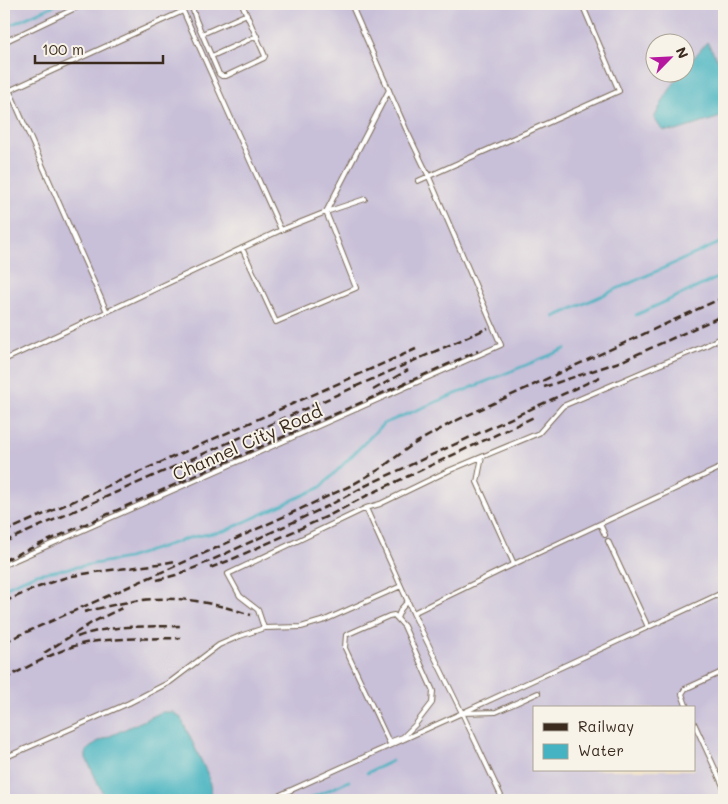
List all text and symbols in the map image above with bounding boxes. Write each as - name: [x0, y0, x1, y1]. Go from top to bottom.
- scale bar: [35, 32, 162, 64]
- north arrow: [646, 32, 696, 82]
- text: 100 m: [42, 39, 84, 59]
- text: N: [671, 44, 693, 61]
- street label: Channel City Road: [168, 398, 326, 486]
- legend: [533, 706, 696, 772]
- text: Railway: [578, 716, 634, 736]
- text: Water: [578, 740, 624, 760]

